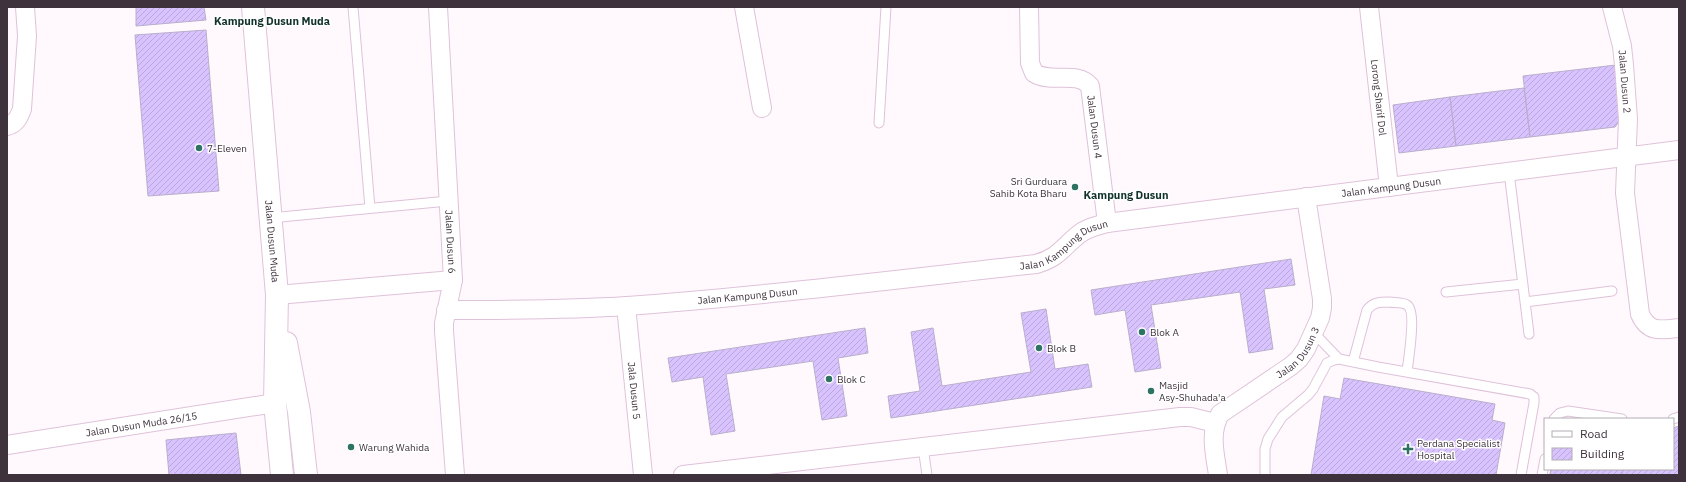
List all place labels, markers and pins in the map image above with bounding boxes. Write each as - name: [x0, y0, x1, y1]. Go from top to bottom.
- place label: 7-Eleven: [207, 142, 247, 155]
- marker: 7-Eleven: [194, 143, 204, 153]
- place label: Sri Gurduara Sahib Kota Bharu: [990, 175, 1068, 200]
- marker: Sri Gurduara Sahib Kota Bharu: [1070, 182, 1080, 192]
- place label: Blok A: [1150, 326, 1179, 339]
- marker: Blok A: [1137, 327, 1147, 337]
- place label: Blok B: [1047, 342, 1076, 355]
- marker: Blok B: [1034, 343, 1044, 353]
- place label: Blok C: [837, 373, 866, 386]
- marker: Blok C: [824, 374, 834, 384]
- place label: Masjid Asy-Shuhada'a: [1159, 379, 1226, 404]
- marker: Masjid Asy-Shuhada'a: [1146, 386, 1156, 396]
- place label: Perdana Specialist Hospital: [1417, 437, 1500, 462]
- place label: Warung Wahida: [359, 441, 430, 454]
- marker: Warung Wahida: [346, 442, 356, 452]
- marker: Perdana Specialist Hospital: [1402, 443, 1414, 455]

